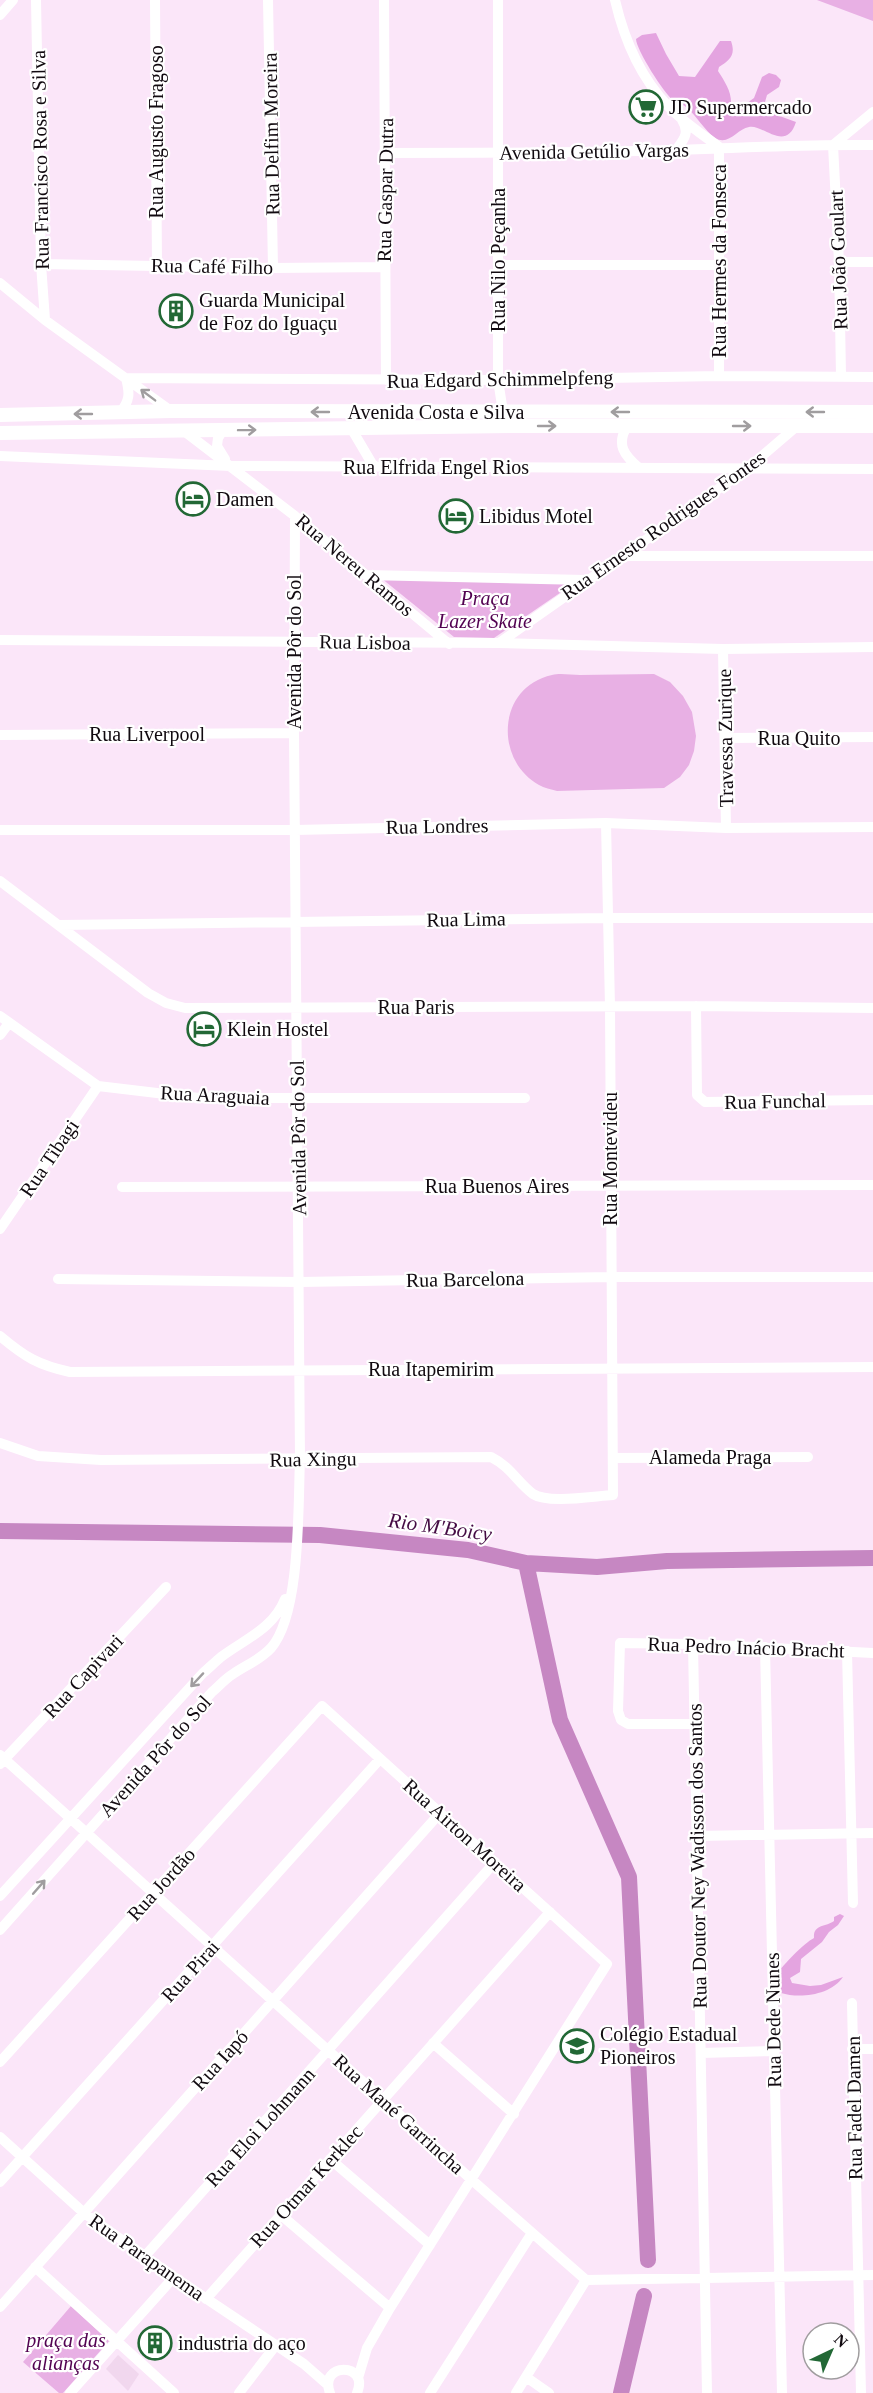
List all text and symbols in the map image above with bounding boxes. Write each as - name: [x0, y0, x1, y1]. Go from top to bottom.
- street label: Rua Augusto Fragoso: [145, 45, 168, 219]
- street label: Rua Francisco Rosa e Silva: [27, 50, 53, 270]
- street label: Rua Delfim Moreira: [259, 52, 283, 216]
- supermarket icon: JD Supermercado: [628, 89, 664, 125]
- place label: JD Supermercado: [669, 96, 812, 119]
- street label: Rua Gaspar Dutra: [373, 118, 398, 262]
- street label: Avenida Getúlio Vargas: [499, 138, 689, 165]
- street label: Rua Hermes da Fonseca: [708, 164, 730, 358]
- street label: Rua Nilo Peçanha: [487, 188, 510, 332]
- street label: Rua João Goulart: [825, 189, 851, 330]
- street label: Rua Café Filho: [151, 254, 273, 278]
- place label: Guarda Municipal de Foz do Iguaçu: [199, 289, 346, 335]
- building icon: Guarda Municipal de Foz do Iguaçu: [158, 293, 194, 329]
- street label: Rua Edgard Schimmelpfeng: [387, 366, 614, 393]
- one-way arrow: [141, 388, 157, 401]
- street label: Avenida Costa e Silva: [348, 401, 525, 423]
- one-way arrow: [310, 406, 330, 418]
- one-way arrow: [610, 406, 630, 418]
- one-way arrow: [805, 406, 825, 418]
- one-way arrow: [73, 408, 93, 420]
- one-way arrow: [537, 420, 557, 432]
- one-way arrow: [732, 420, 752, 432]
- one-way arrow: [237, 424, 257, 436]
- street label: Rua Ernesto Rodrigues Fontes: [557, 446, 770, 605]
- street label: Rua Elfrida Engel Rios: [343, 456, 529, 479]
- hotel icon: Damen: [175, 481, 211, 517]
- place label: Damen: [216, 488, 274, 510]
- hotel icon: Libidus Motel: [438, 498, 474, 534]
- place label: Libidus Motel: [479, 505, 593, 527]
- street label: Rua Nereu Ramos: [292, 509, 418, 621]
- street label: Avenida Pôr do Sol: [283, 574, 305, 730]
- park label: Praça Lazer Skate: [437, 587, 532, 632]
- street label: Rua Lisboa: [319, 630, 411, 654]
- street label: Travessa Zurique: [713, 668, 738, 808]
- street label: Rua Liverpool: [89, 723, 205, 746]
- street label: Rua Quito: [758, 727, 840, 749]
- street label: Rua Londres: [385, 814, 489, 838]
- street label: Rua Lima: [426, 907, 506, 931]
- street label: Rua Paris: [377, 996, 455, 1018]
- hotel icon: Klein Hostel: [186, 1011, 222, 1047]
- place label: Klein Hostel: [227, 1018, 329, 1040]
- street label: Avenida Pôr do Sol: [286, 1060, 310, 1216]
- street label: Rua Araguaia: [160, 1081, 270, 1110]
- street label: Rua Funchal: [724, 1089, 826, 1113]
- street label: Rua Montevideu: [599, 1092, 621, 1226]
- street label: Rua Tibagi: [15, 1115, 84, 1201]
- street label: Rua Buenos Aires: [425, 1175, 569, 1197]
- street label: Rua Barcelona: [406, 1267, 524, 1291]
- street label: Rua Itapemirim: [368, 1358, 494, 1381]
- street label: Alameda Praga: [649, 1446, 771, 1469]
- street label: Rua Xingu: [269, 1447, 357, 1472]
- water label: Rio M'Boicy: [386, 1508, 494, 1546]
- street label: Rua Capivari: [39, 1629, 128, 1723]
- street label: Rua Pedro Inácio Bracht: [647, 1633, 845, 1661]
- one-way arrow: [190, 1672, 204, 1687]
- street label: Avenida Pôr do Sol: [95, 1690, 216, 1821]
- street label: Rua Doutor Ney Wadisson dos Santos: [683, 1703, 712, 2009]
- street label: Rua Airton Moreira: [399, 1774, 531, 1896]
- street label: Rua Jordão: [123, 1843, 199, 1925]
- one-way arrow: [32, 1879, 46, 1894]
- street label: Rua Pirai: [157, 1935, 224, 2006]
- street label: Rua Dede Nunes: [761, 1952, 785, 2088]
- place label: Colégio Estadual Pioneiros: [600, 2023, 738, 2068]
- street label: Rua Iapó: [187, 2026, 253, 2095]
- school or university icon: Colégio Estadual Pioneiros: [559, 2028, 595, 2064]
- street label: Rua Fadel Damen: [842, 2036, 866, 2180]
- street label: Rua Mané Garrincha: [329, 2050, 469, 2178]
- street label: Rua Eloi Lohmann: [201, 2063, 319, 2191]
- street label: Rua Otmar Kerklec: [245, 2120, 367, 2252]
- street label: Rua Parapanema: [85, 2209, 209, 2306]
- north arrow: [801, 2321, 861, 2381]
- building icon: industria do aço: [137, 2325, 173, 2361]
- park label: praça das alianças: [24, 2329, 106, 2375]
- text: N: [831, 2330, 851, 2351]
- place label: industria do aço: [178, 2332, 306, 2355]

